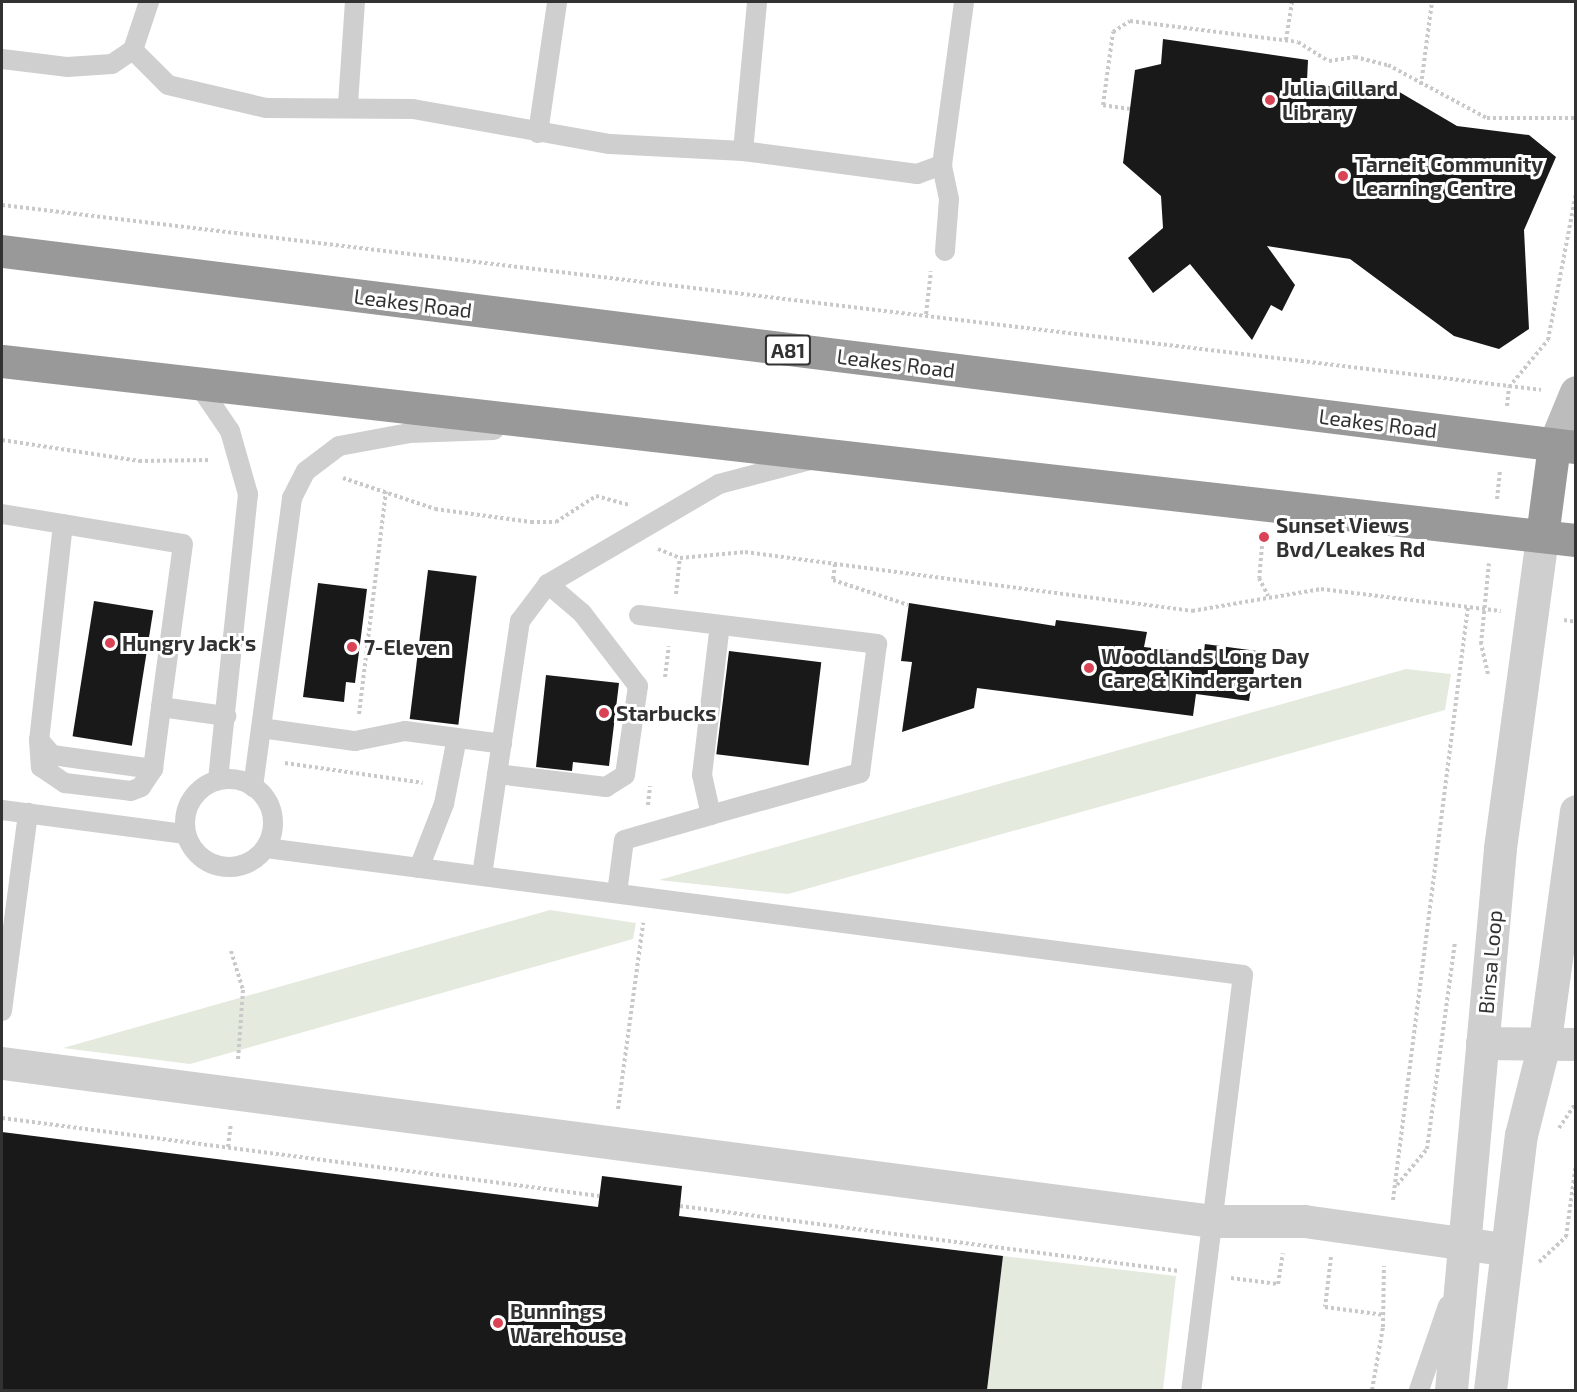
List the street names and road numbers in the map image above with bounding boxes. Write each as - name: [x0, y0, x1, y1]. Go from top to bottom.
- street label: Leakes Road: [352, 283, 474, 323]
- road number: A81: [764, 333, 812, 367]
- street label: Leakes Road: [835, 343, 957, 383]
- street label: Leakes Road: [1317, 403, 1439, 443]
- street label: Binsa Loop: [1473, 909, 1507, 1015]

